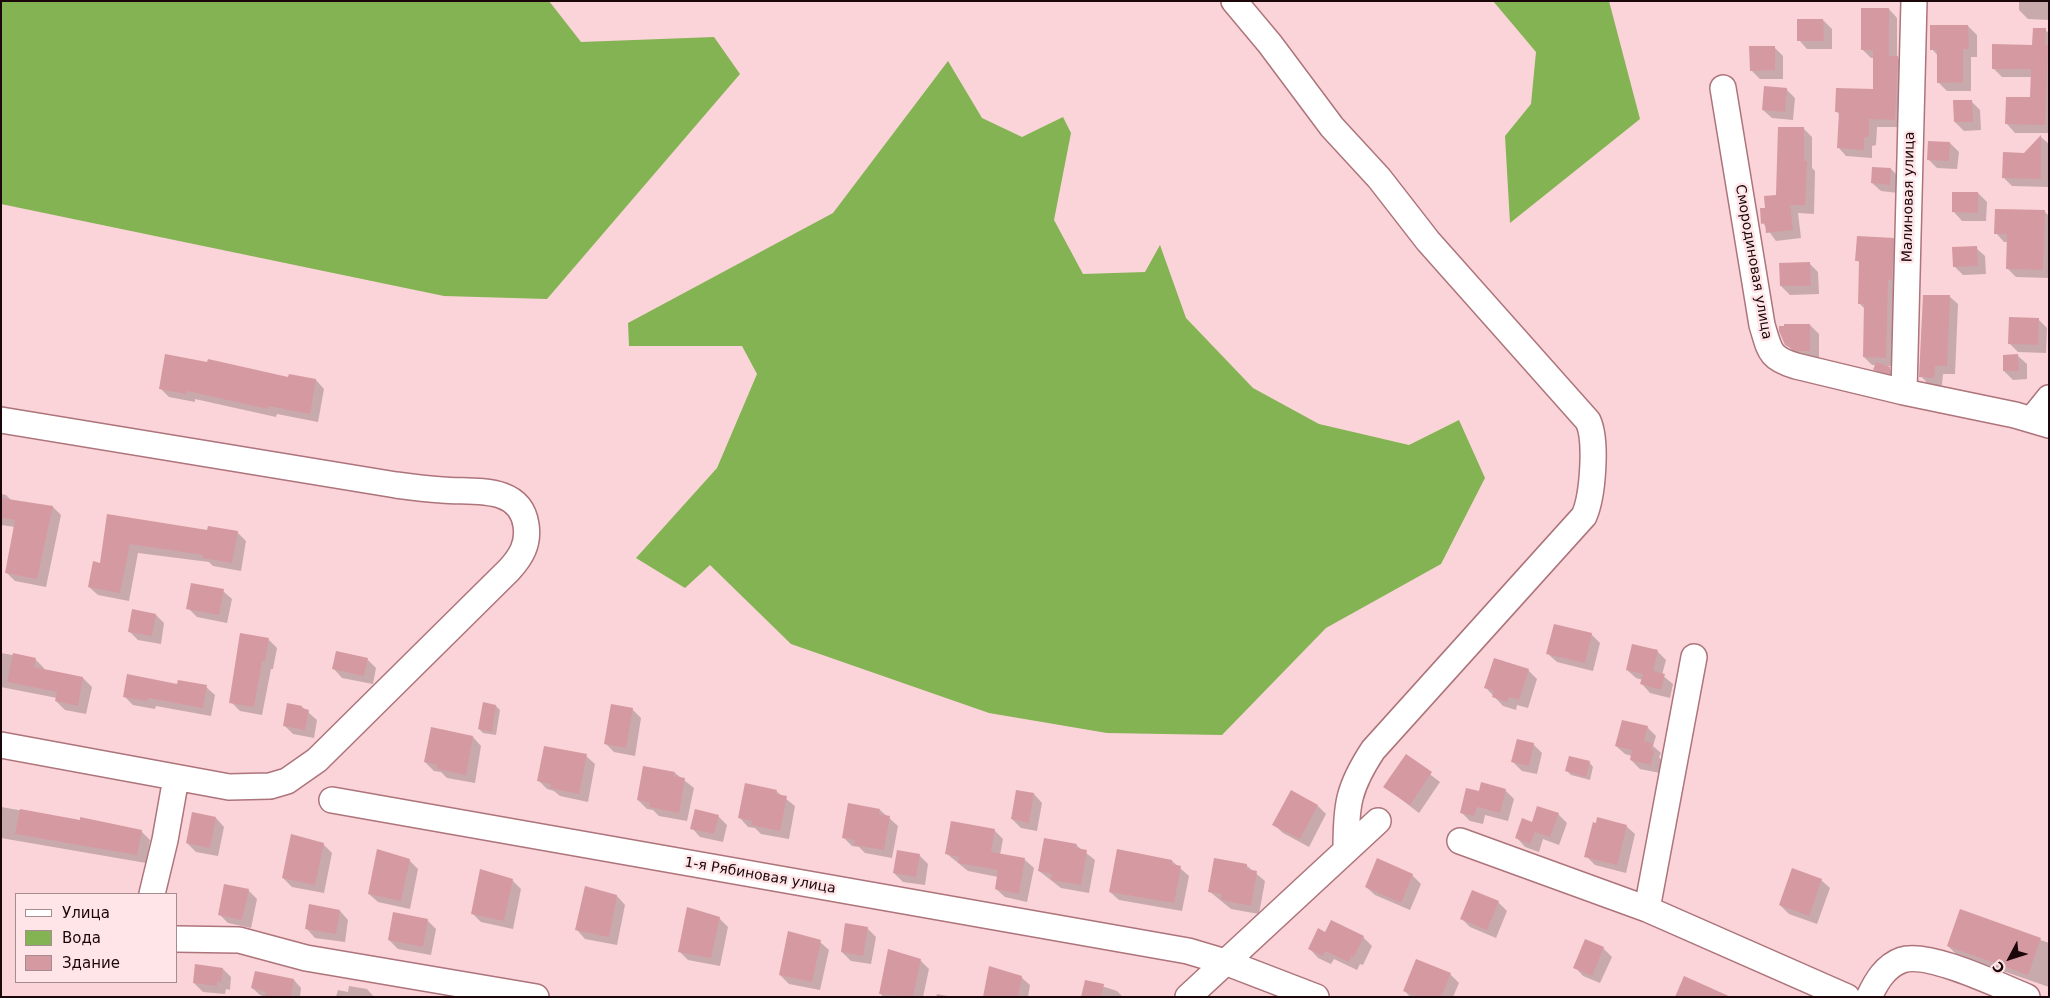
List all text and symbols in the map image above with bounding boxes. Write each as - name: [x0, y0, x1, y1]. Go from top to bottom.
- street label: Малиновая улица: [1899, 132, 1919, 262]
- street label: Смородиновая улица: [1731, 183, 1775, 341]
- street label: 1-я Рябиновая улица: [683, 854, 837, 898]
- legend: [15, 893, 178, 983]
- text: Улица: [62, 904, 110, 922]
- text: Вода: [62, 929, 101, 947]
- north arrow: [1985, 933, 2035, 983]
- text: Здание: [62, 954, 120, 972]
- text: С: [1989, 959, 2008, 977]

